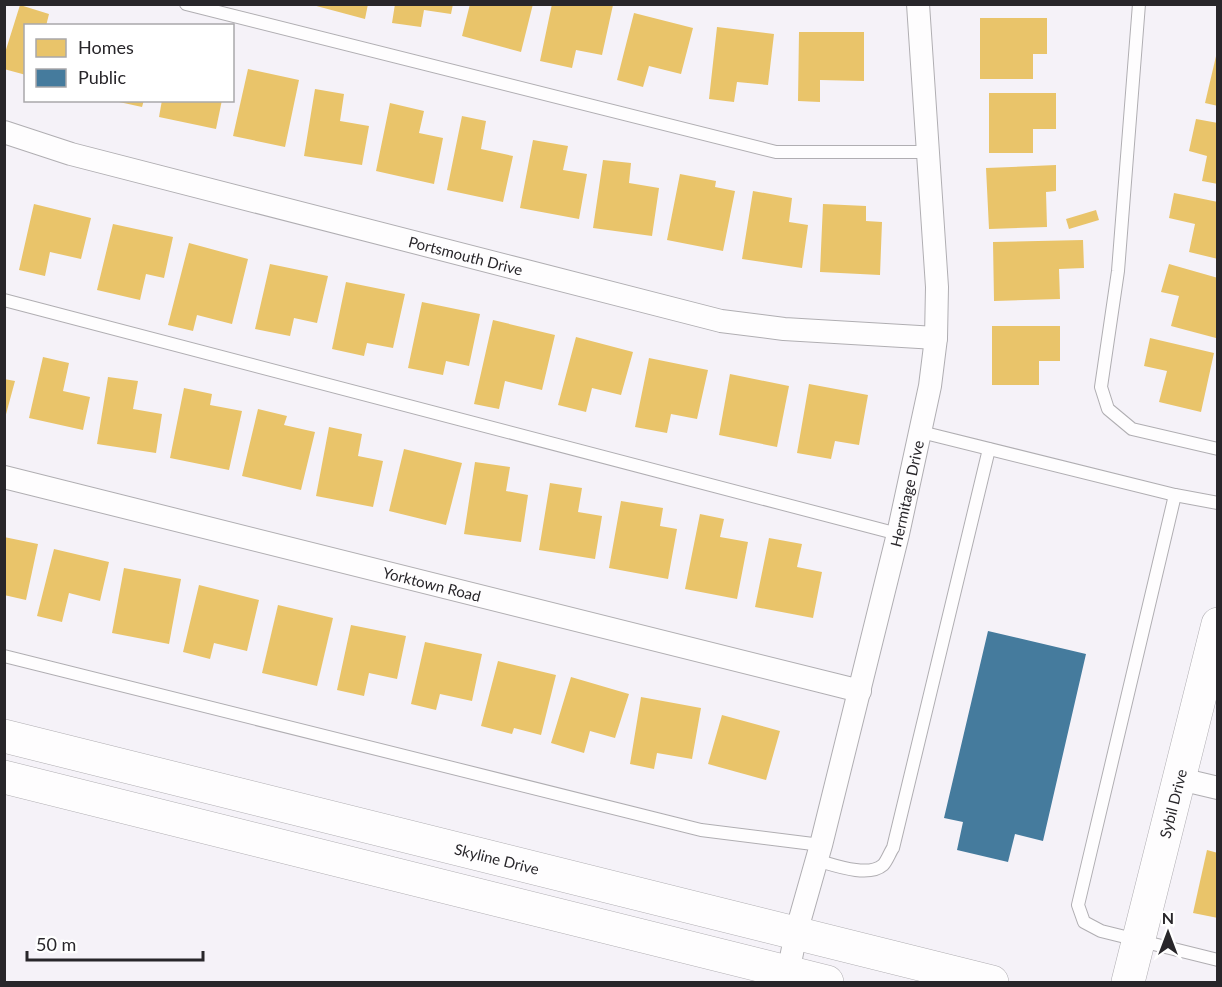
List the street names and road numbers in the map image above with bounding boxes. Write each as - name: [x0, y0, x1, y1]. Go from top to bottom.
- street label: Portsmouth Drive: [407, 232, 525, 279]
- street label: Hermitage Drive: [886, 439, 927, 549]
- street label: Yorktown Road: [381, 563, 483, 605]
- street label: Sybil Drive: [1156, 767, 1190, 840]
- street label: Skyline Drive: [453, 840, 541, 878]

